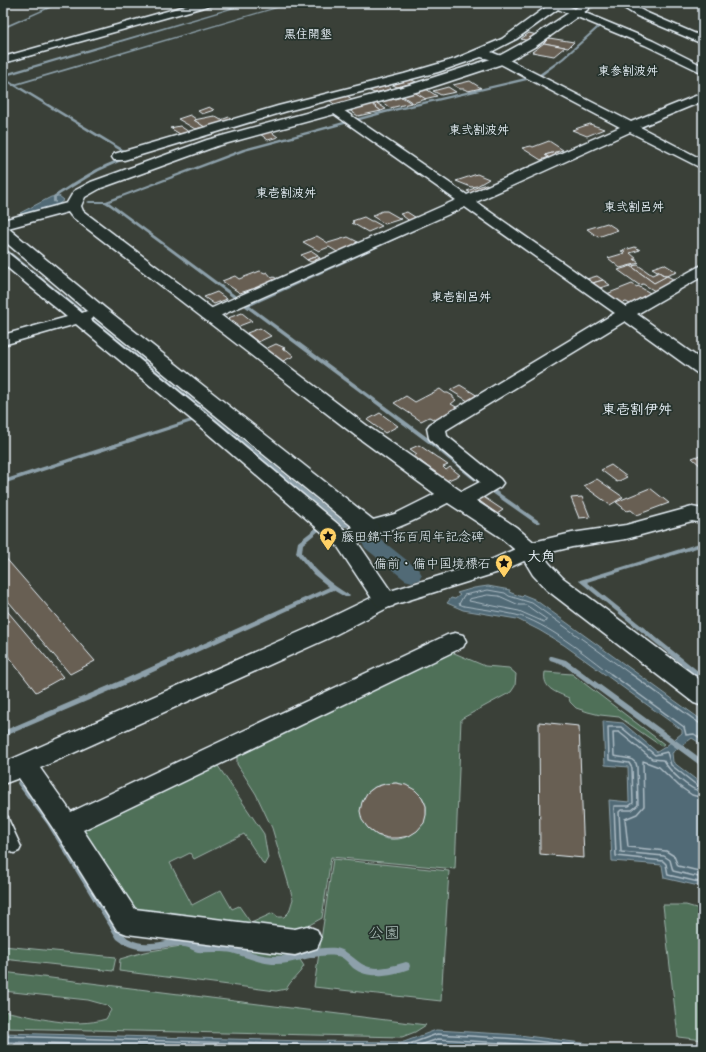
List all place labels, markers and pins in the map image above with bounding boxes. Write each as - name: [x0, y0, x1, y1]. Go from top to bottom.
- place icon: 藤田錦干拓百周年記念碑: [318, 526, 338, 551]
- place label: 藤田錦干拓百周年記念碑: [341, 529, 484, 546]
- place icon: 備前・備中国境標石: [494, 553, 514, 578]
- place label: 備前・備中国境標石: [374, 556, 491, 573]

